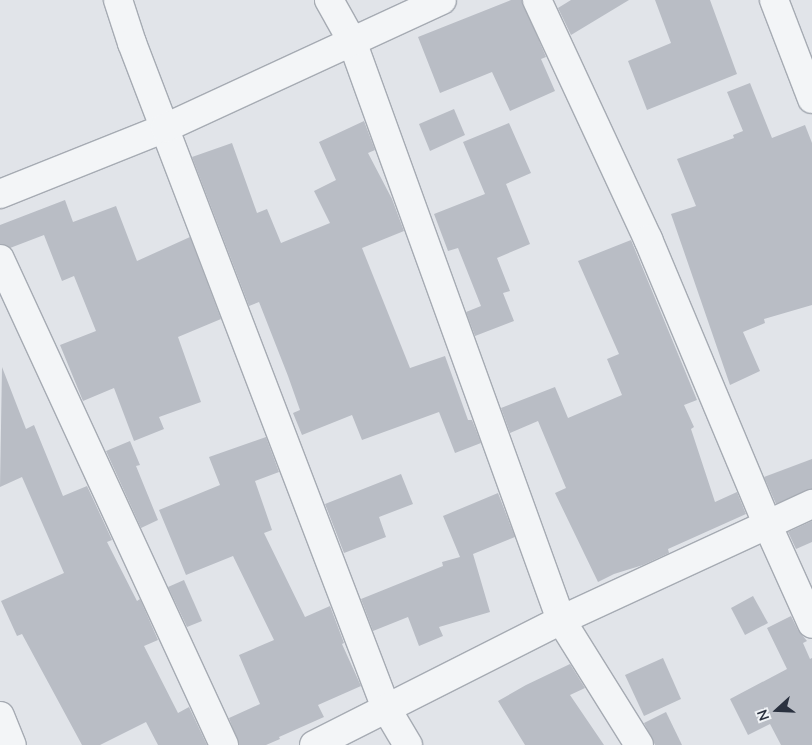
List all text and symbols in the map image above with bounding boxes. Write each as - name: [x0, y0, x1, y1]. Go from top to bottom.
- north arrow: [752, 685, 802, 735]
- text: N: [753, 707, 773, 723]

